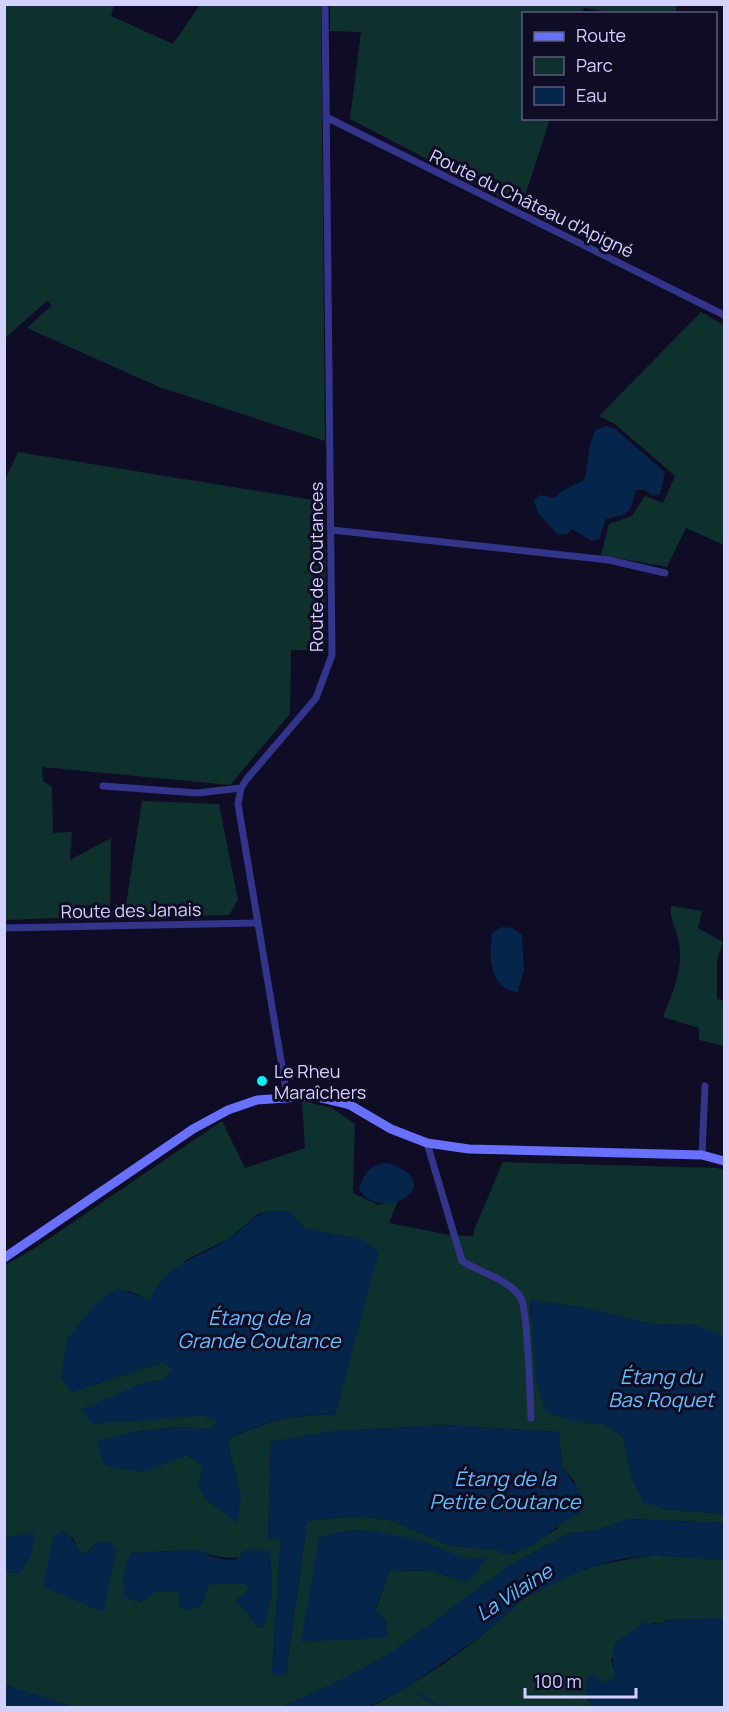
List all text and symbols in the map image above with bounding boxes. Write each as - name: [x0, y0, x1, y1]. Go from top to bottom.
- legend: [522, 12, 717, 120]
- text: Route: [576, 23, 626, 47]
- text: Parc: [576, 53, 613, 77]
- text: Eau: [576, 83, 607, 107]
- street label: Route du Château d'Apigné: [426, 143, 638, 263]
- street label: Route de Coutances: [304, 482, 328, 652]
- street label: Route des Janais: [61, 897, 201, 923]
- place label: Le Rheu Maraîchers: [274, 1059, 366, 1104]
- marker: Le Rheu Maraîchers: [255, 1074, 269, 1088]
- water label: Étang de la Grande Coutance: [178, 1304, 342, 1354]
- water label: Étang du Bas Roquet: [608, 1363, 716, 1413]
- water label: Étang de la Petite Coutance: [429, 1465, 582, 1515]
- water label: La Vilaine: [471, 1557, 558, 1627]
- scale bar: [525, 1661, 636, 1699]
- text: 100 m: [534, 1669, 582, 1693]

